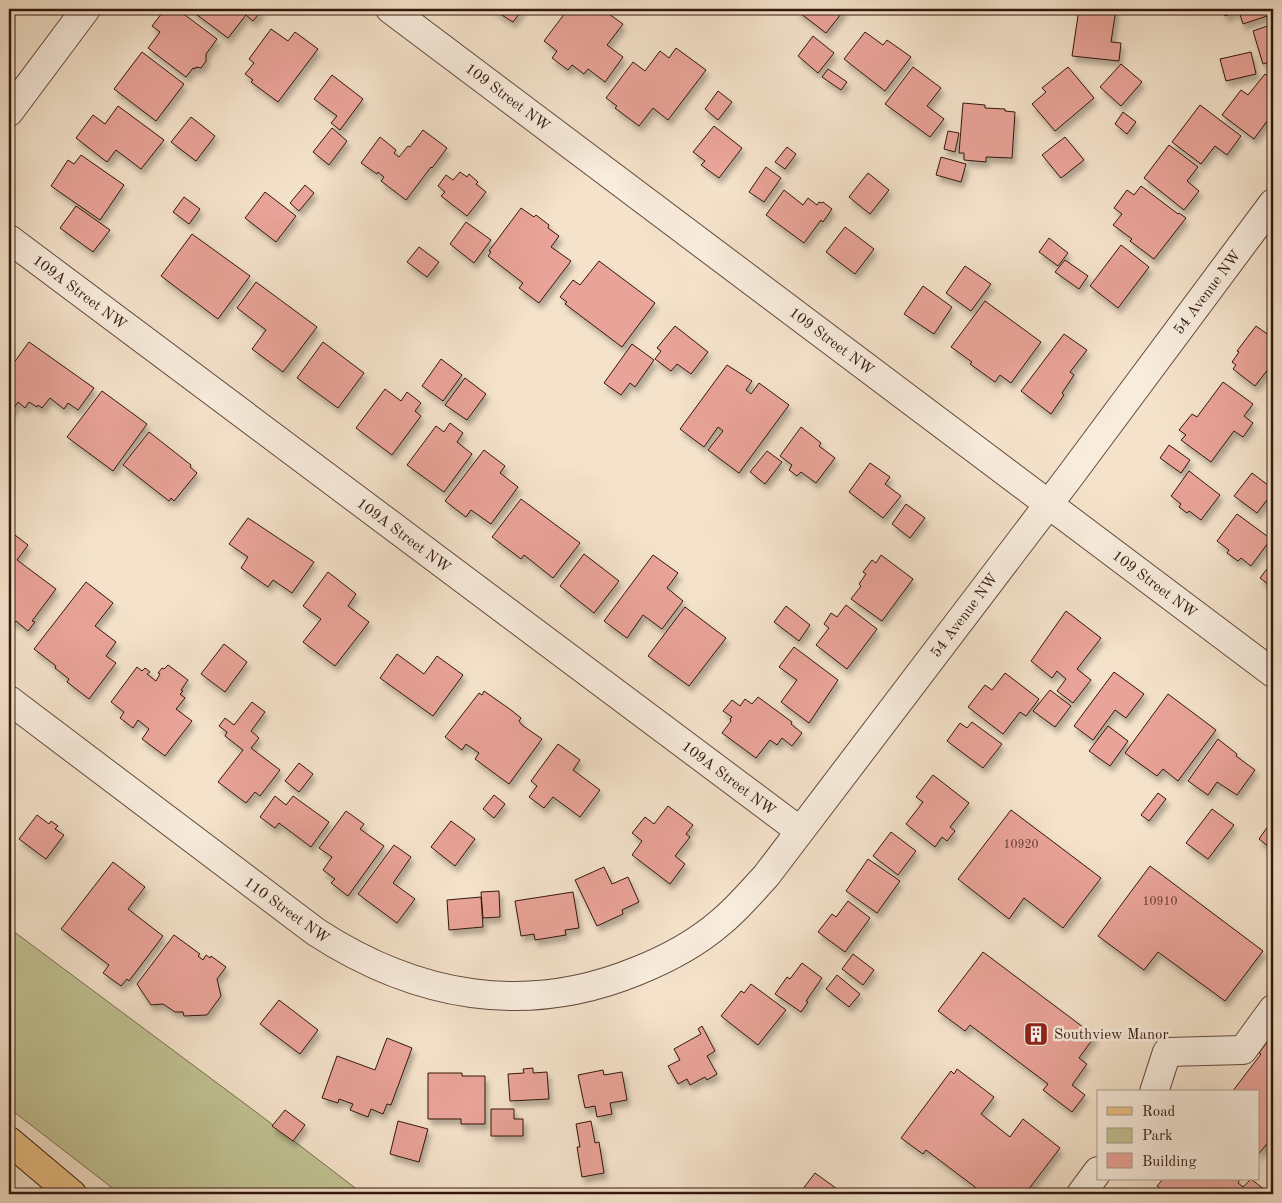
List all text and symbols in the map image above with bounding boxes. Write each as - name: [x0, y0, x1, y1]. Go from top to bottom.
- street label: 109 Street NW: [462, 62, 552, 135]
- street label: 54 Avenue NW: [1172, 248, 1245, 338]
- street label: 109A Street NW: [29, 253, 129, 333]
- street label: 109 Street NW: [786, 306, 876, 379]
- street label: 109A Street NW: [353, 496, 453, 576]
- street label: 109 Street NW: [1109, 549, 1199, 622]
- street label: 54 Avenue NW: [929, 571, 1002, 661]
- street label: 109A Street NW: [678, 739, 778, 819]
- house number: 10920: [1004, 839, 1038, 851]
- street label: 110 Street NW: [241, 875, 332, 947]
- house number: 10910: [1143, 896, 1177, 908]
- building icon: Southview Manor: [1023, 1021, 1049, 1047]
- place label: Southview Manor: [1054, 1028, 1169, 1043]
- legend: [1097, 1090, 1260, 1180]
- text: Road: [1142, 1105, 1176, 1120]
- text: Park: [1142, 1129, 1173, 1144]
- text: Building: [1142, 1155, 1197, 1170]

